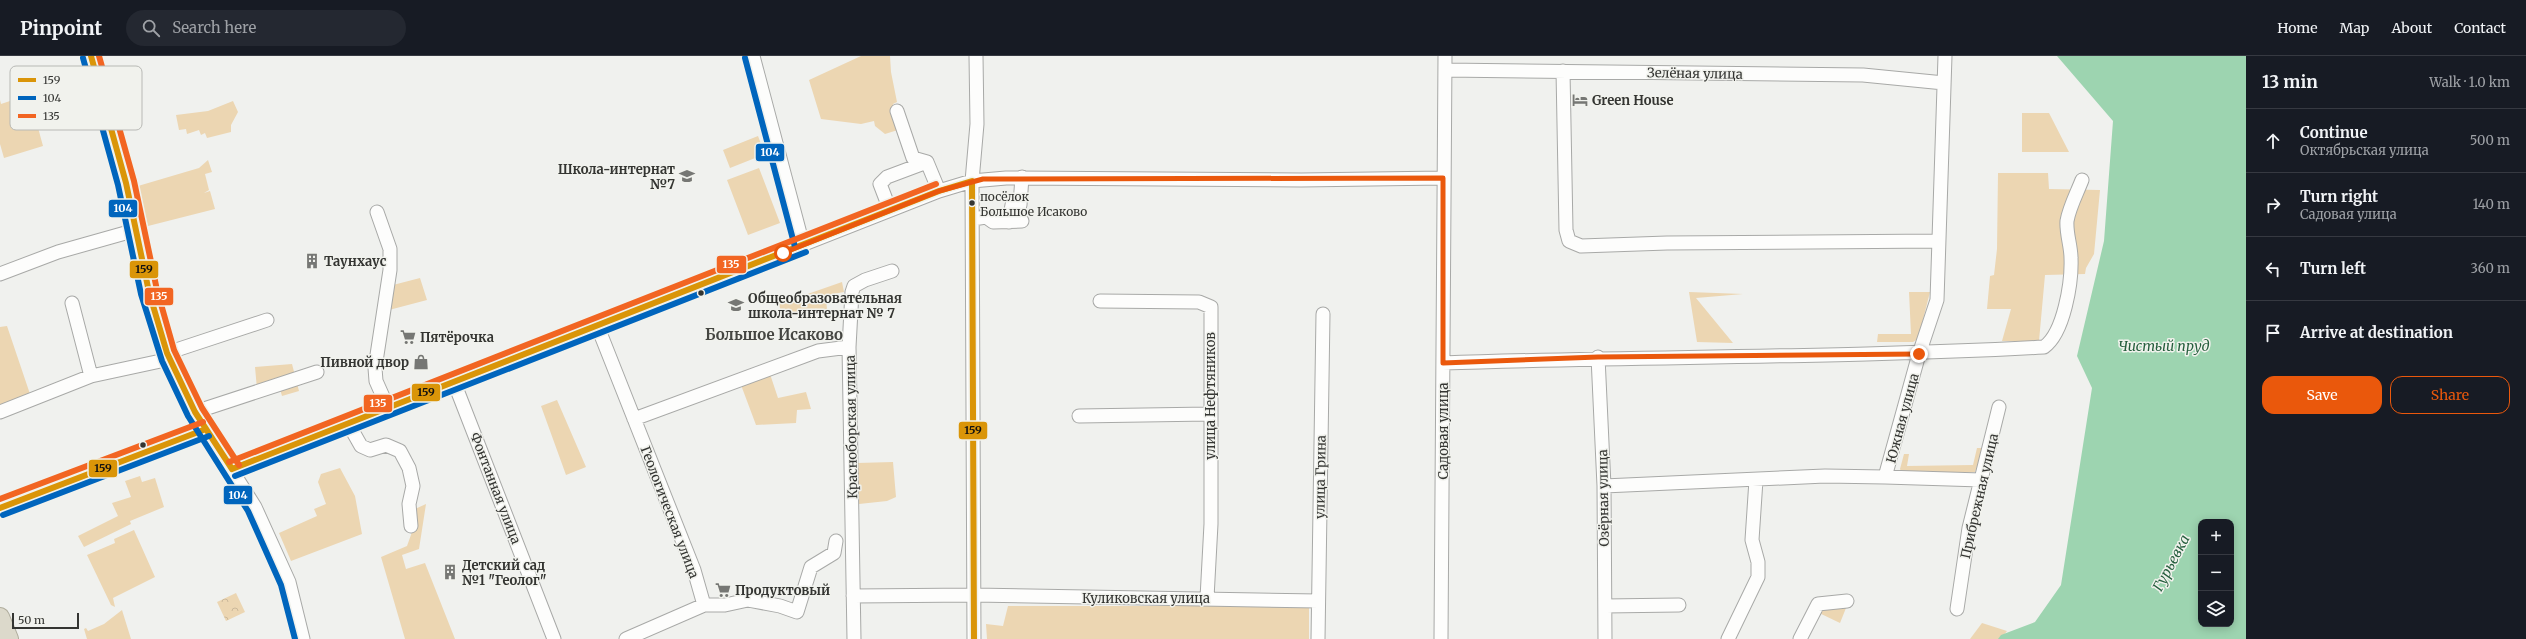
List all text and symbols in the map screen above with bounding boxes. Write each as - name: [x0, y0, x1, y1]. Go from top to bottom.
- search box: [126, 10, 406, 46]
- text: Pinpoint: [20, 16, 102, 40]
- icon: search: [140, 17, 162, 39]
- text: Search here: [172, 18, 256, 37]
- text: Home: [2277, 19, 2318, 37]
- text: Map: [2340, 19, 2369, 37]
- text: About: [2391, 19, 2432, 37]
- text: Contact: [2454, 19, 2506, 37]
- street label: Зелёная улица: [1647, 64, 1743, 83]
- legend: [10, 66, 142, 130]
- text: 13 min: [2262, 71, 2318, 93]
- text: 159: [43, 73, 61, 87]
- text: Walk · 1.0 km: [2429, 74, 2510, 91]
- text: 104: [43, 91, 61, 105]
- hotel icon: Green House: [1571, 91, 1589, 109]
- place label: Green House: [1592, 92, 1673, 109]
- text: 135: [43, 109, 60, 123]
- text: Continue: [2300, 123, 2368, 142]
- icon: ahead: [2262, 130, 2284, 152]
- text: 500 m: [2470, 132, 2510, 149]
- text: Октябрьская улица: [2300, 142, 2429, 159]
- line badge: 104: [755, 143, 785, 162]
- text: 104: [761, 145, 779, 159]
- place label: Школа-интернат №7: [558, 161, 675, 193]
- school or university icon: Школа-интернат №7: [678, 167, 696, 185]
- text: Turn right: [2300, 187, 2378, 206]
- place label: посёлок Большое Исаково: [980, 189, 1087, 219]
- icon: right: [2262, 194, 2284, 216]
- text: 140 m: [2473, 196, 2510, 213]
- marker: посёлок Большое Исаково: [967, 198, 977, 208]
- line badge: 104: [108, 199, 138, 218]
- text: 104: [114, 201, 132, 215]
- text: Садовая улица: [2300, 206, 2397, 223]
- route start: [774, 244, 792, 262]
- building icon: Таунхаус: [303, 252, 321, 270]
- place label: Таунхаус: [324, 253, 387, 270]
- line badge: 135: [716, 255, 747, 274]
- text: 135: [722, 257, 740, 271]
- icon: left: [2262, 258, 2284, 280]
- text: Turn left: [2300, 259, 2366, 278]
- line badge: 159: [129, 260, 159, 279]
- text: 360 m: [2471, 260, 2510, 277]
- text: 159: [135, 262, 153, 276]
- line badge: 135: [144, 287, 174, 306]
- unlabelled marker: [696, 288, 706, 298]
- text: 135: [150, 289, 168, 303]
- place label: Общеобразовательная школа-интернат № 7: [748, 290, 902, 322]
- school or university icon: Общеобразовательная школа-интернат № 7: [727, 296, 745, 314]
- icon: arrive: [2262, 322, 2284, 344]
- text: Arrive at destination: [2300, 323, 2453, 342]
- district label: Большое Исаково: [705, 325, 843, 344]
- supermarket icon: Пятёрочка: [399, 328, 417, 346]
- place label: Пятёрочка: [420, 329, 494, 346]
- street label: улица Нефтяников: [1202, 332, 1219, 460]
- water label: Чистый пруд: [2119, 337, 2209, 355]
- route end: [1910, 345, 1928, 363]
- shop icon: Пивной двор: [412, 353, 430, 371]
- place label: Пивной двор: [320, 354, 409, 371]
- street label: Красноборская улица: [842, 355, 861, 499]
- street label: Южная улица: [1882, 371, 1923, 465]
- button: Save: [2262, 376, 2382, 414]
- button: Share: [2390, 376, 2510, 414]
- line badge: 159: [411, 383, 441, 402]
- street label: Садовая улица: [1435, 383, 1452, 479]
- text: 159: [417, 385, 435, 399]
- line badge: 135: [363, 394, 393, 413]
- text: 135: [369, 396, 387, 410]
- line badge: 159: [958, 421, 988, 440]
- text: 159: [964, 423, 982, 437]
- street label: Фонтанная улица: [466, 430, 525, 546]
- street label: Прибрежная улица: [1957, 432, 2002, 560]
- street label: улица Грина: [1311, 435, 1330, 519]
- unlabelled marker: [138, 440, 148, 450]
- street label: Геологическая улица: [636, 444, 703, 581]
- street label: Озёрная улица: [1594, 449, 1613, 547]
- line badge: 159: [88, 459, 118, 478]
- text: 159: [94, 461, 112, 475]
- line badge: 104: [223, 485, 253, 505]
- text: 104: [229, 488, 247, 502]
- map controls: [2198, 519, 2234, 627]
- button: +: [2198, 519, 2234, 555]
- water label: Гурьевка: [2149, 532, 2193, 594]
- button: −: [2198, 555, 2234, 591]
- place label: Детский сад №1 "Геолог": [462, 557, 547, 589]
- building icon: Детский сад №1 "Геолог": [441, 563, 459, 581]
- supermarket icon: Продуктовый: [714, 581, 732, 599]
- place label: Продуктовый: [735, 582, 830, 599]
- street label: Куликовская улица: [1082, 590, 1210, 607]
- button: layers: [2198, 591, 2234, 627]
- scale bar: [12, 611, 79, 630]
- text: 50 m: [18, 613, 45, 627]

